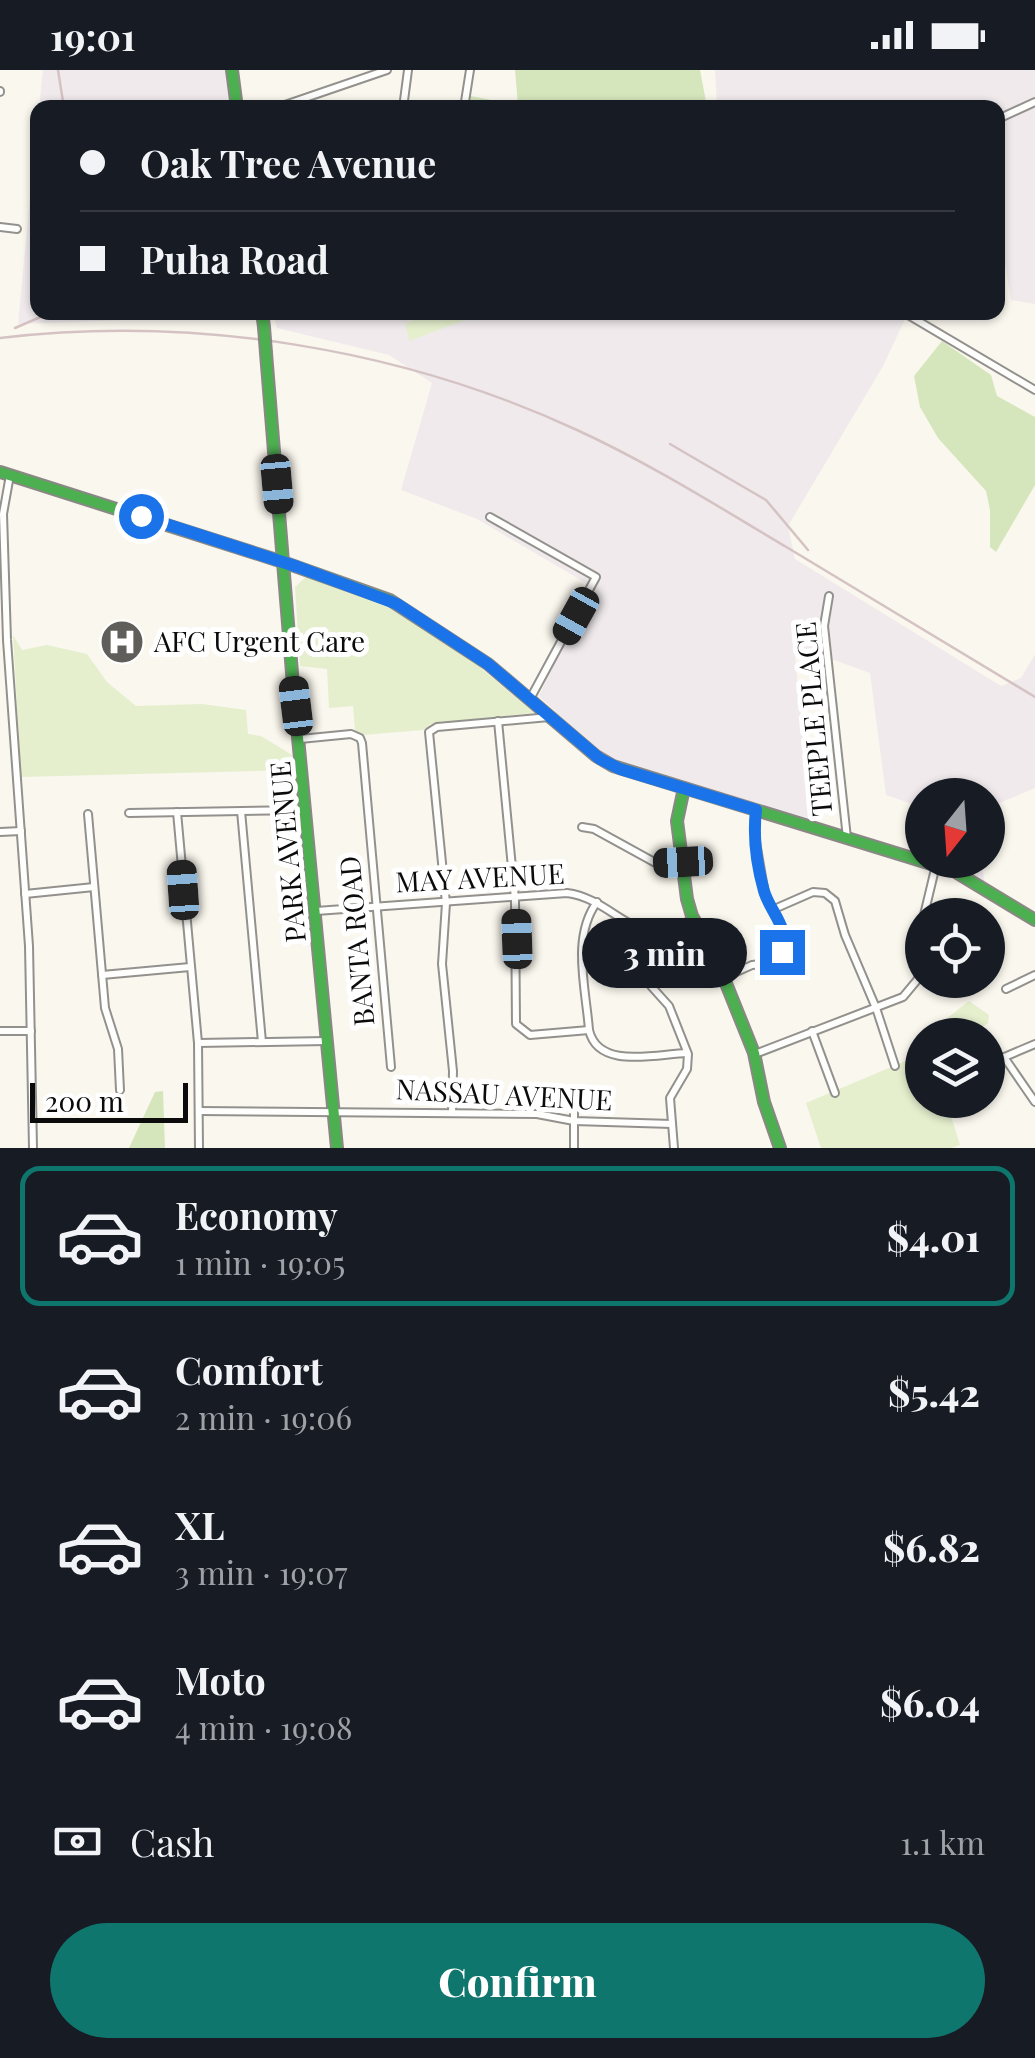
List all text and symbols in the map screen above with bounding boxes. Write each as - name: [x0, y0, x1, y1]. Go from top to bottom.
- text: 19:01: [50, 10, 136, 61]
- text: Oak Tree Avenue: [140, 137, 436, 188]
- text: Puha Road: [140, 233, 329, 284]
- car: [259, 453, 295, 515]
- route start: [119, 494, 164, 539]
- car: [548, 582, 604, 650]
- hospital icon: AFC Urgent Care: [99, 619, 145, 665]
- street label: TEEPLE PLACE: [786, 620, 839, 818]
- place label: AFC Urgent Care: [153, 622, 365, 659]
- car: [277, 674, 315, 738]
- street label: PARK AVENUE: [260, 760, 313, 944]
- north arrow: [905, 778, 1005, 878]
- map controls: [905, 778, 1005, 1118]
- car: [652, 845, 714, 879]
- street label: MAY AVENUE: [394, 854, 565, 899]
- street label: BANTA ROAD: [330, 855, 381, 1028]
- car: [166, 859, 200, 921]
- button: locate: [905, 898, 1005, 998]
- car: [501, 908, 533, 970]
- callout: 3 min: [582, 917, 747, 987]
- route end: [760, 930, 805, 975]
- text: 3 min: [623, 931, 706, 974]
- button: layers: [905, 1018, 1005, 1118]
- street label: NASSAU AVENUE: [395, 1069, 613, 1118]
- scale bar: [30, 1078, 188, 1122]
- text: 200 m: [45, 1082, 124, 1119]
- text: Economy: [175, 1189, 338, 1240]
- icon: car: [55, 1191, 145, 1281]
- text: $4.01: [887, 1211, 980, 1262]
- text: 1 min · 19:05: [175, 1240, 345, 1283]
- text: Comfort: [175, 1344, 323, 1395]
- icon: car: [55, 1346, 145, 1436]
- text: $5.42: [888, 1366, 980, 1417]
- text: 2 min · 19:06: [175, 1395, 352, 1438]
- text: XL: [175, 1499, 224, 1550]
- icon: car: [55, 1501, 145, 1591]
- text: $6.82: [883, 1521, 980, 1572]
- text: 3 min · 19:07: [175, 1550, 348, 1593]
- text: Moto: [175, 1654, 266, 1705]
- icon: car: [55, 1656, 145, 1746]
- text: $6.04: [880, 1676, 980, 1727]
- text: 4 min · 19:08: [175, 1705, 353, 1748]
- icon: cash: [50, 1814, 105, 1869]
- text: Cash: [130, 1816, 214, 1867]
- text: 1.1 km: [900, 1820, 985, 1863]
- button: Confirm: [50, 1923, 985, 2038]

